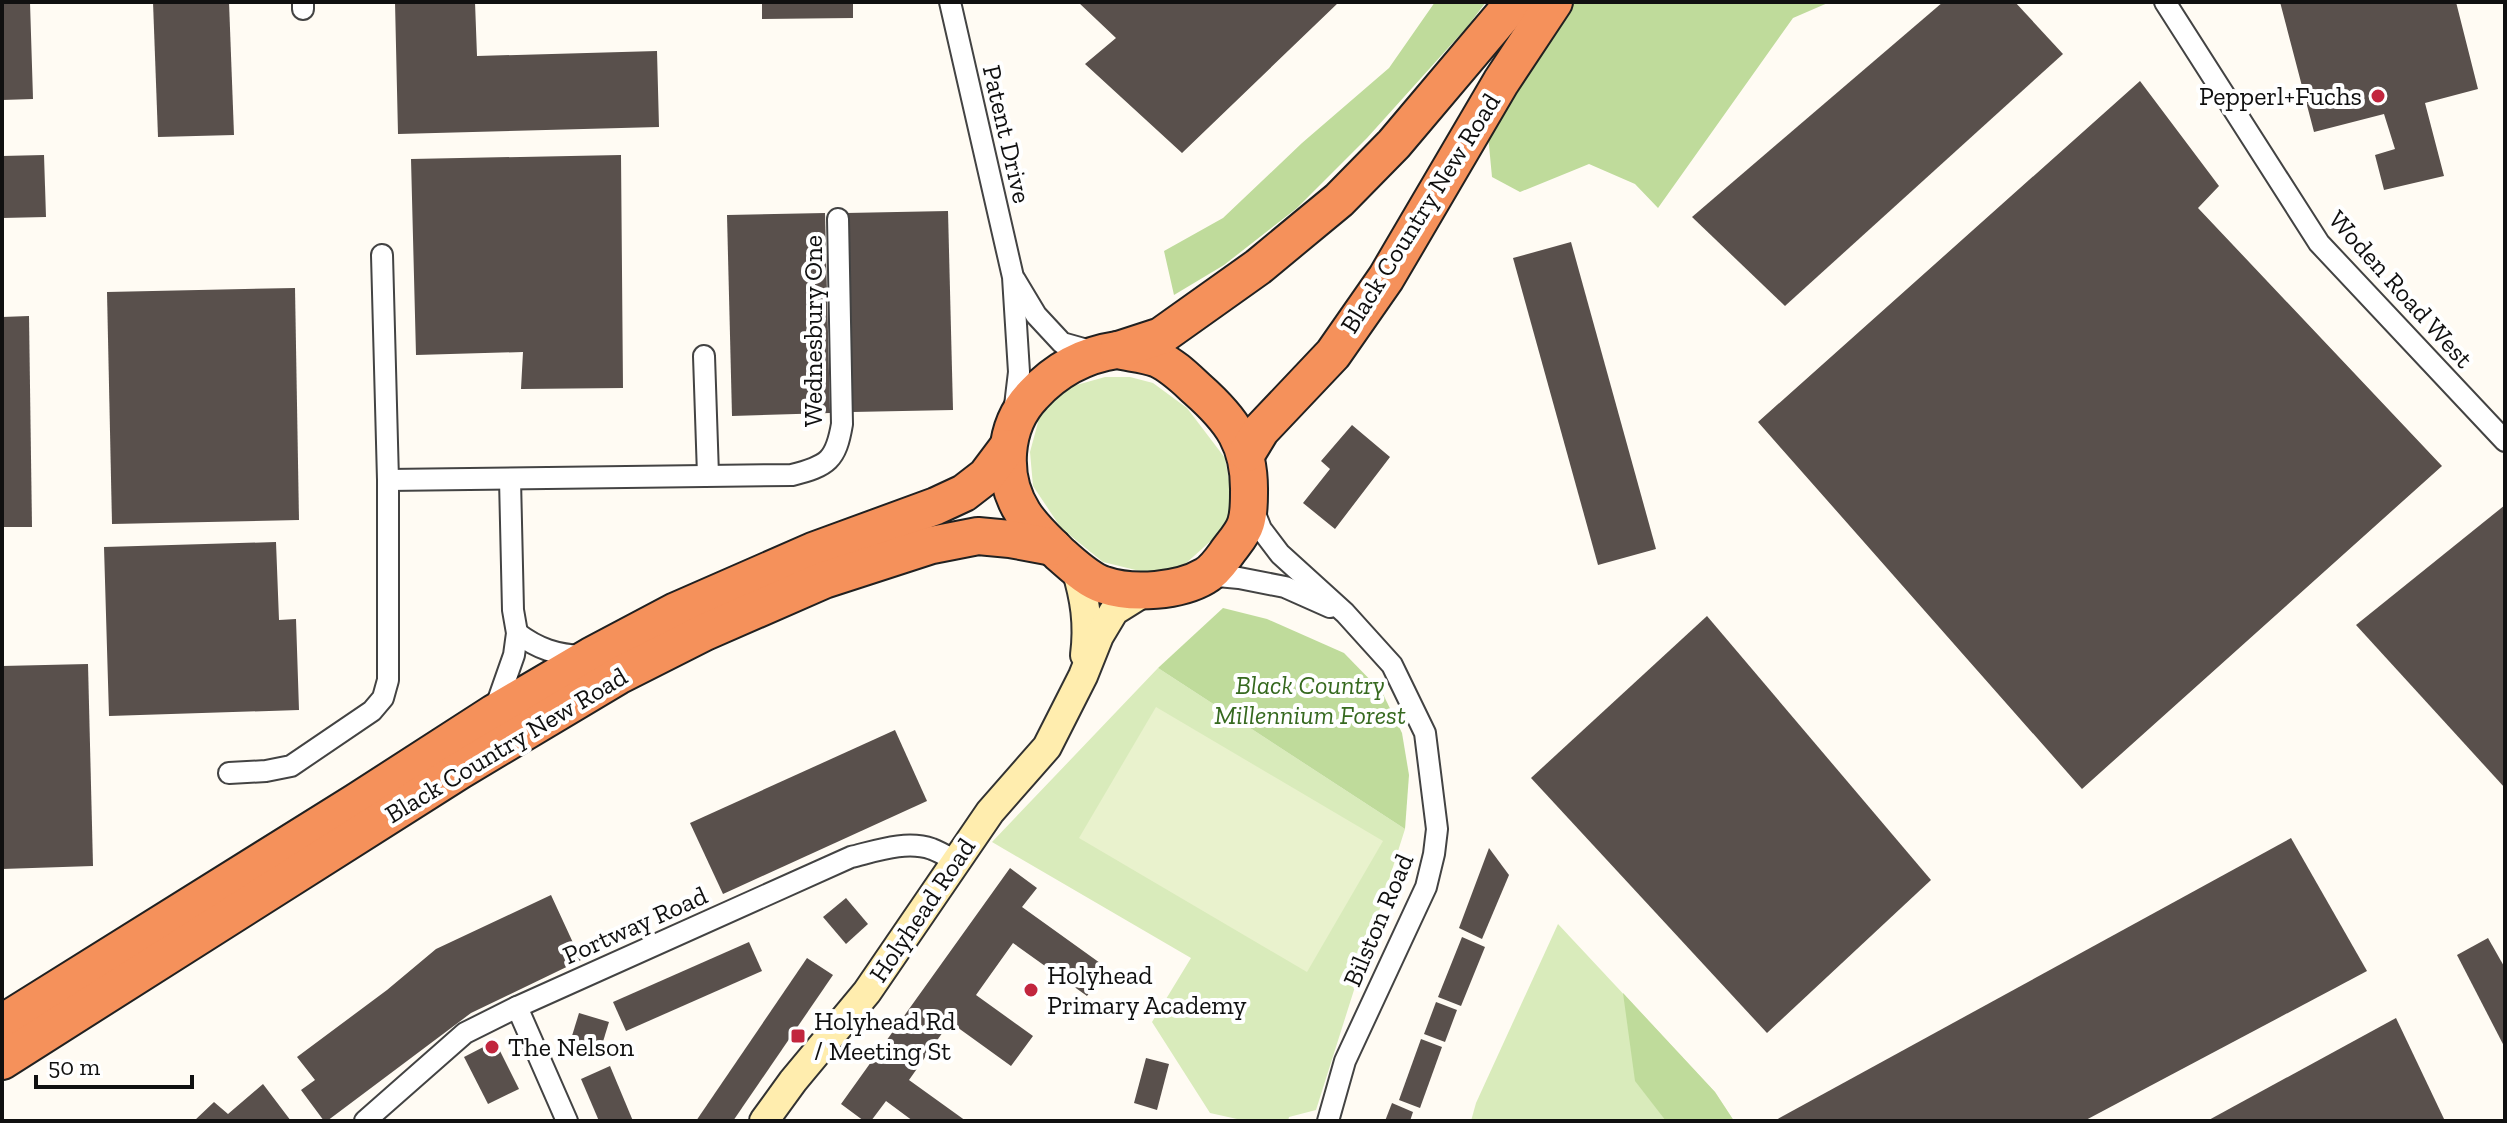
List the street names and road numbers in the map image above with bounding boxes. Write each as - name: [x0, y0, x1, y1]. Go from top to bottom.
- street label: Patent Drive: [976, 62, 1038, 206]
- street label: Black Country New Road: [1333, 87, 1507, 339]
- street label: Woden Road West: [2322, 204, 2480, 375]
- street label: Wednesbury One: [797, 235, 829, 427]
- street label: Black Country New Road: [379, 660, 633, 830]
- street label: Holyhead Road: [862, 832, 982, 988]
- street label: Bilston Road: [1336, 849, 1420, 991]
- street label: Portway Road: [558, 879, 712, 971]

